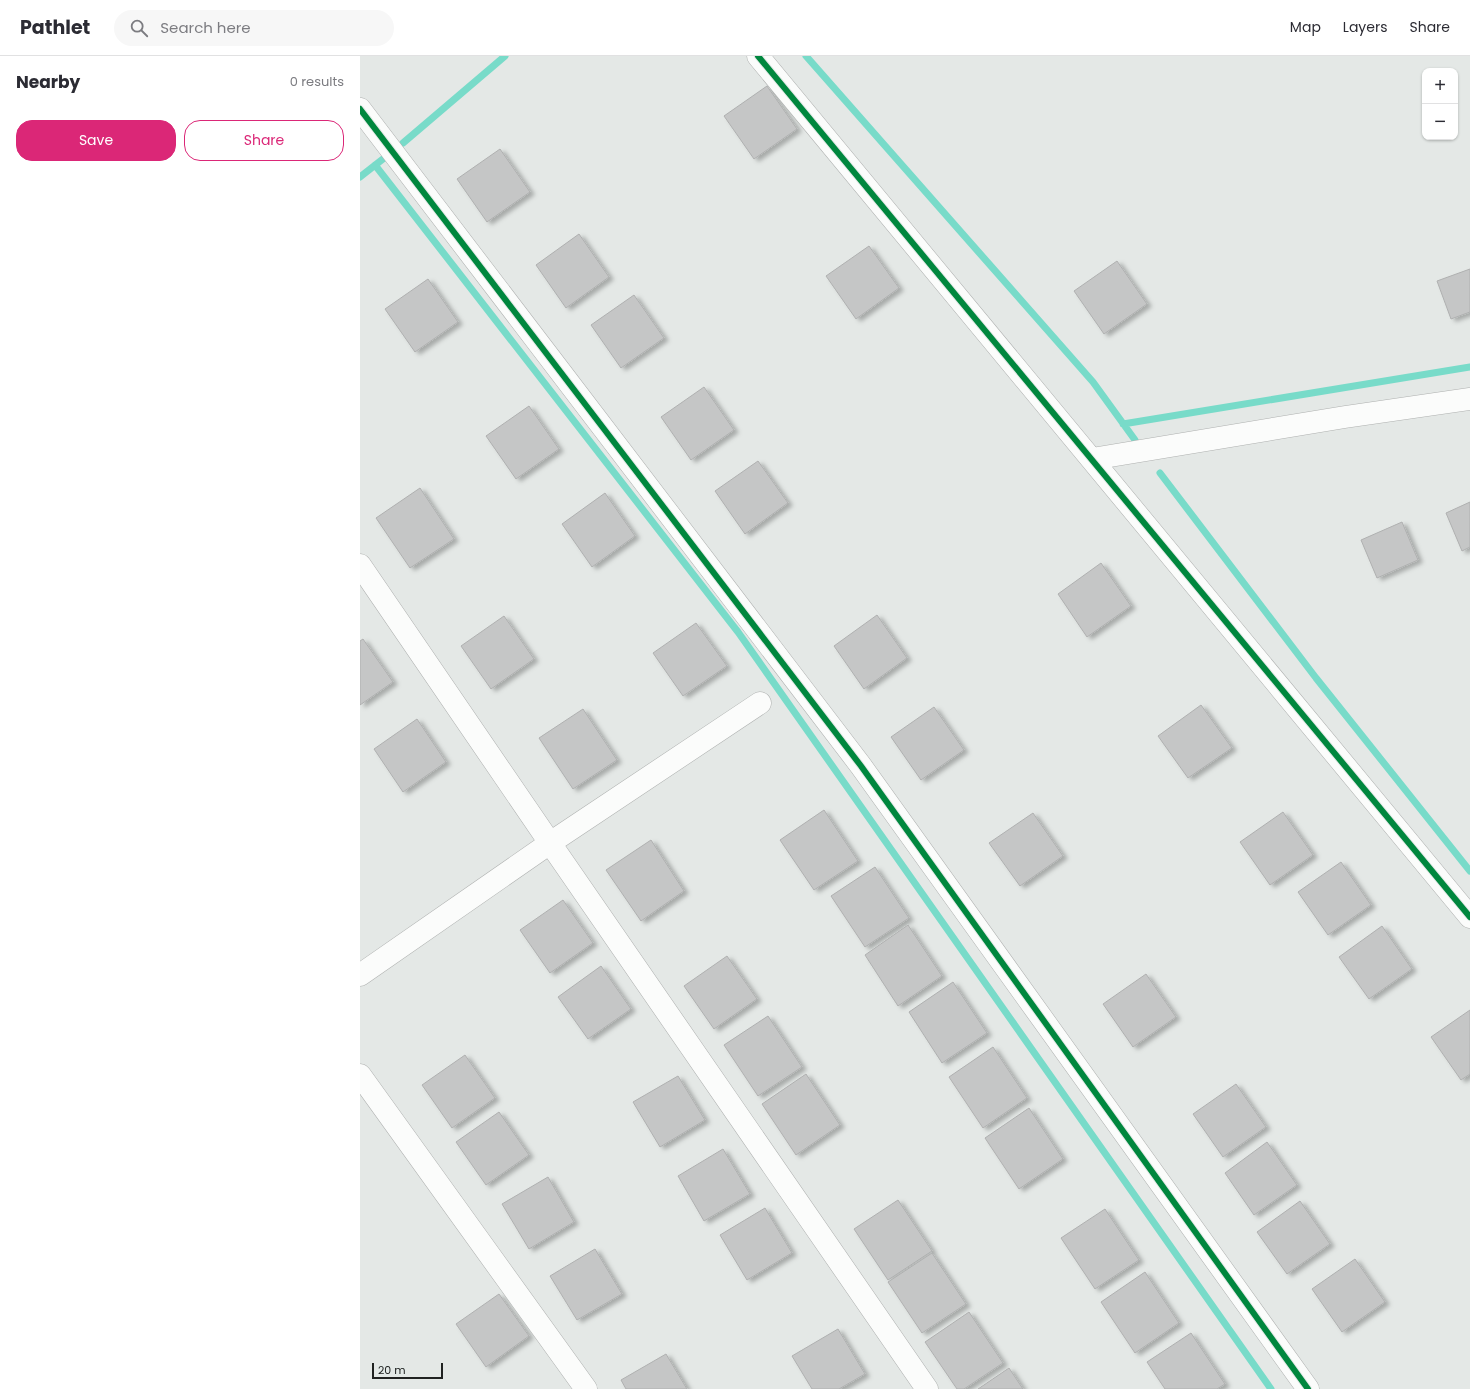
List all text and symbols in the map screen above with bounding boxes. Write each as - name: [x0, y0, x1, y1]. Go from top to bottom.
- search box: [114, 10, 394, 46]
- text: Pathlet: [20, 14, 90, 41]
- icon: search: [128, 17, 150, 39]
- text: Search here: [160, 17, 251, 38]
- text: Map: [1290, 17, 1321, 37]
- text: Layers: [1343, 17, 1387, 37]
- text: Share: [1409, 17, 1450, 37]
- map controls: [1422, 68, 1458, 140]
- button: +: [1422, 68, 1458, 104]
- text: Nearby: [16, 70, 80, 94]
- text: 0 results: [290, 72, 344, 91]
- button: −: [1422, 104, 1458, 140]
- button: Save: [16, 120, 176, 161]
- button: Share: [184, 120, 344, 161]
- scale bar: [372, 1361, 443, 1380]
- text: 20 m: [378, 1362, 406, 1378]

